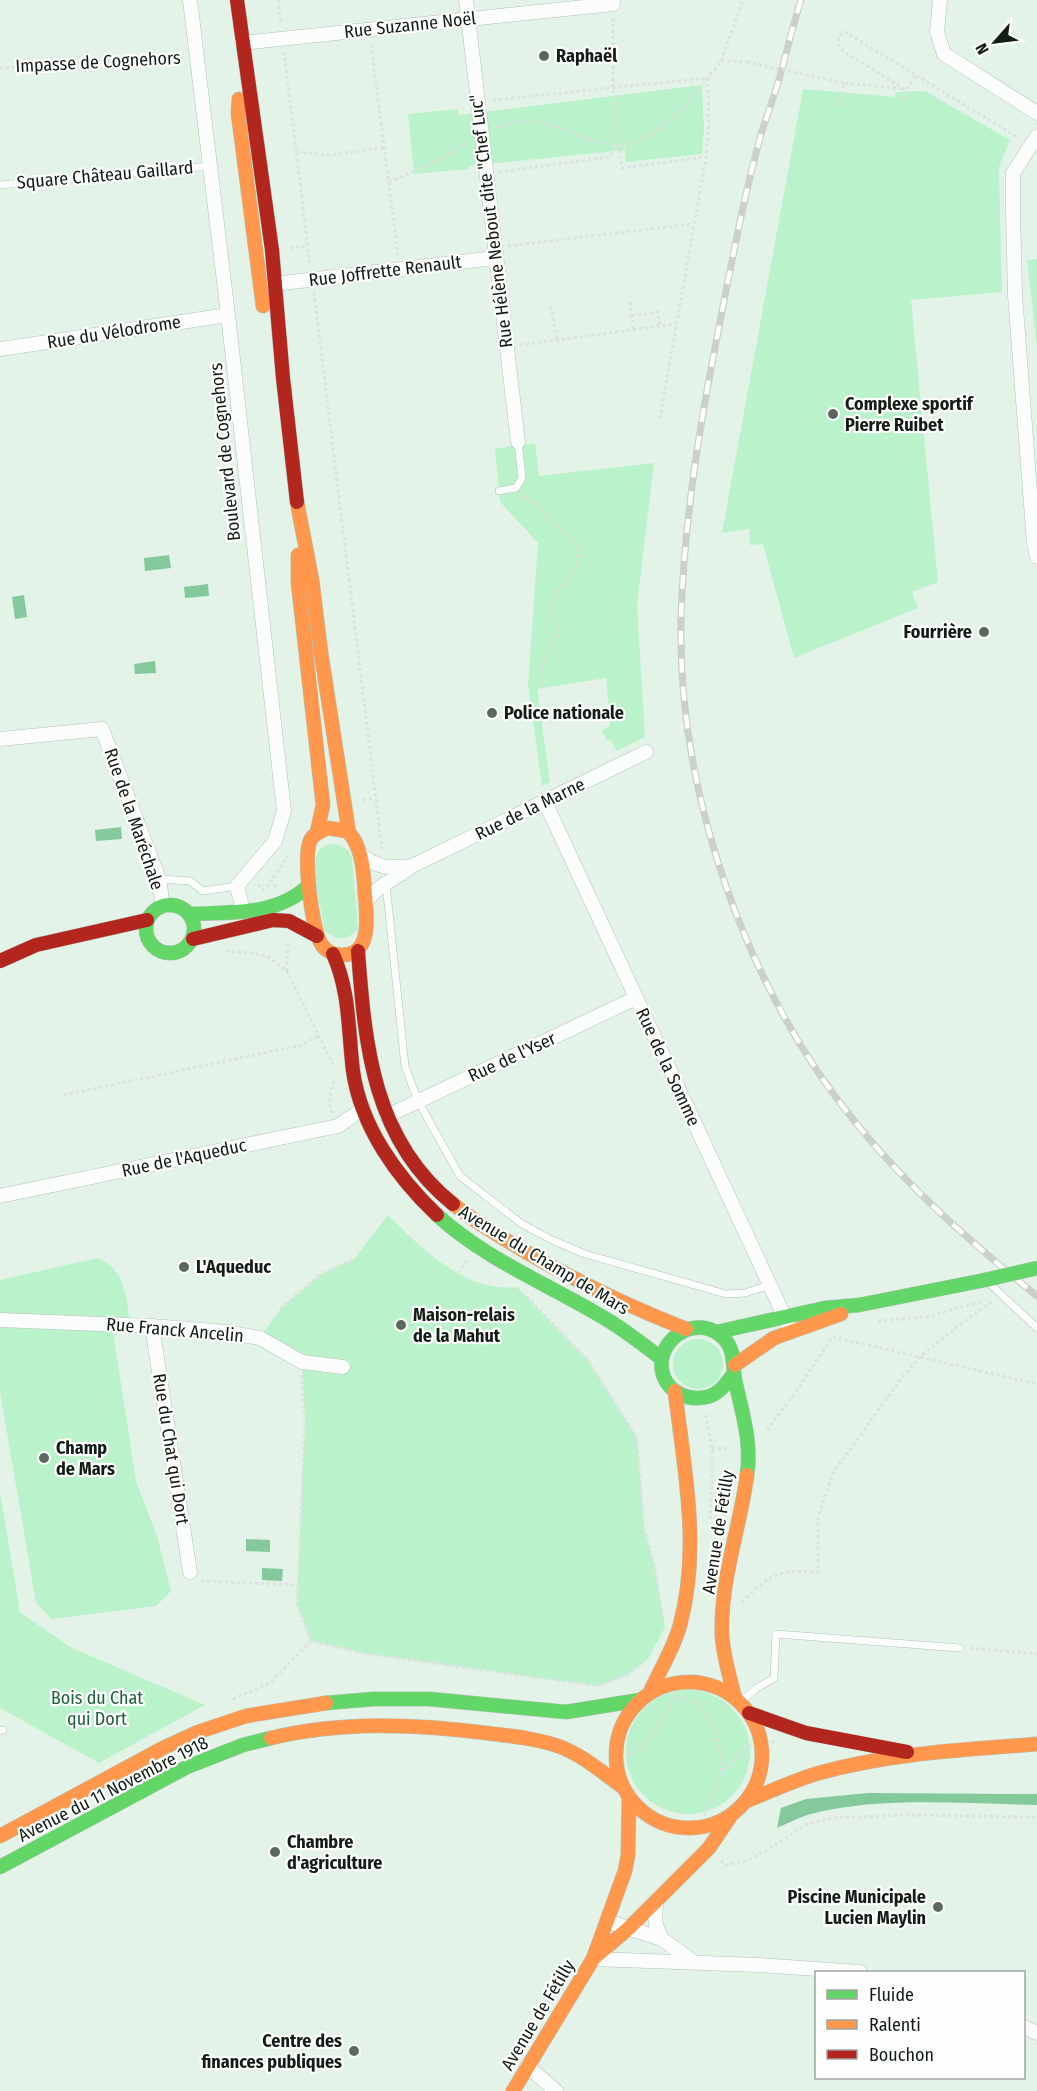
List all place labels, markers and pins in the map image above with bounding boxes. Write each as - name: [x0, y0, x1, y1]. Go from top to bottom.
- place label: Raphaël: [556, 45, 617, 67]
- marker: Raphaël: [537, 49, 551, 63]
- place label: Complexe sportif Pierre Ruibet: [845, 393, 975, 436]
- marker: Complexe sportif Pierre Ruibet: [826, 407, 840, 421]
- place label: Fourrière: [904, 621, 972, 643]
- marker: Fourrière: [977, 625, 991, 639]
- place label: Police nationale: [504, 702, 624, 724]
- marker: Police nationale: [485, 706, 499, 720]
- place label: L'Aqueduc: [196, 1256, 271, 1278]
- marker: L'Aqueduc: [177, 1260, 191, 1274]
- place label: Maison-relais de la Mahut: [413, 1304, 515, 1347]
- marker: Maison-relais de la Mahut: [394, 1318, 408, 1332]
- place label: Champ de Mars: [56, 1437, 115, 1480]
- marker: Champ de Mars: [37, 1451, 51, 1465]
- place label: Chambre d'agriculture: [287, 1831, 382, 1874]
- marker: Chambre d'agriculture: [268, 1845, 282, 1859]
- place label: Piscine Municipale Lucien Maylin: [788, 1886, 926, 1929]
- marker: Piscine Municipale Lucien Maylin: [931, 1900, 945, 1914]
- place label: Centre des finances publiques: [201, 2030, 342, 2073]
- marker: Centre des finances publiques: [347, 2044, 361, 2058]

